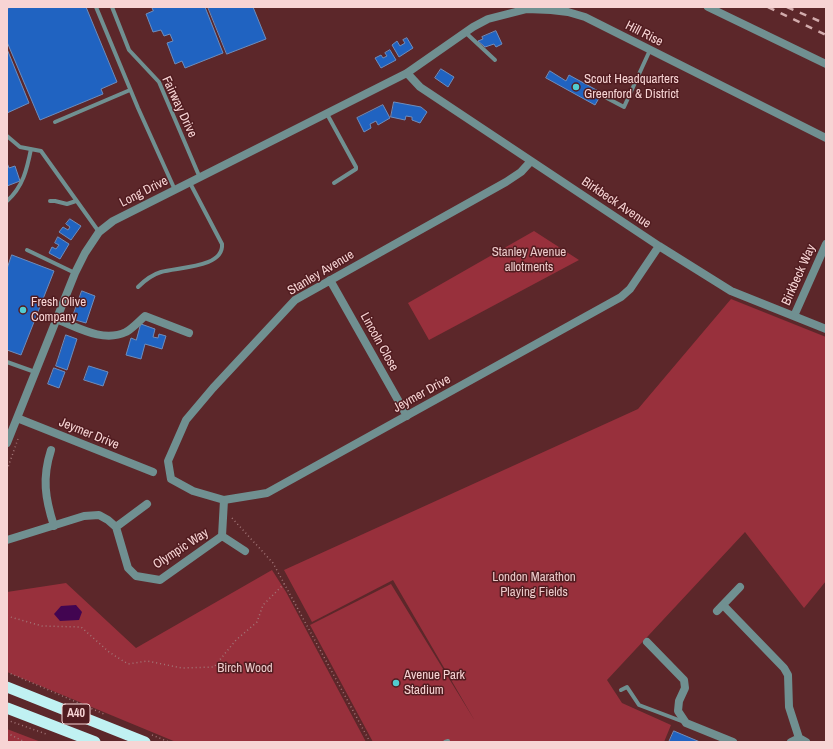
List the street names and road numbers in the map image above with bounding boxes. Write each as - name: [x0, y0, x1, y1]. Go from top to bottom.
- street label: Hill Rise: [623, 18, 665, 50]
- street label: Fairway Drive: [158, 74, 200, 140]
- street label: Long Drive: [117, 173, 171, 211]
- street label: Birkbeck Avenue: [578, 174, 654, 232]
- street label: Birkbeck Way: [779, 242, 819, 308]
- street label: Stanley Avenue: [285, 247, 357, 299]
- street label: Lincoln Close: [357, 310, 401, 374]
- street label: Jeymer Drive: [391, 372, 453, 416]
- street label: Jeymer Drive: [57, 415, 121, 453]
- street label: Olympic Way: [150, 525, 212, 573]
- road number: A40: [62, 704, 90, 724]

